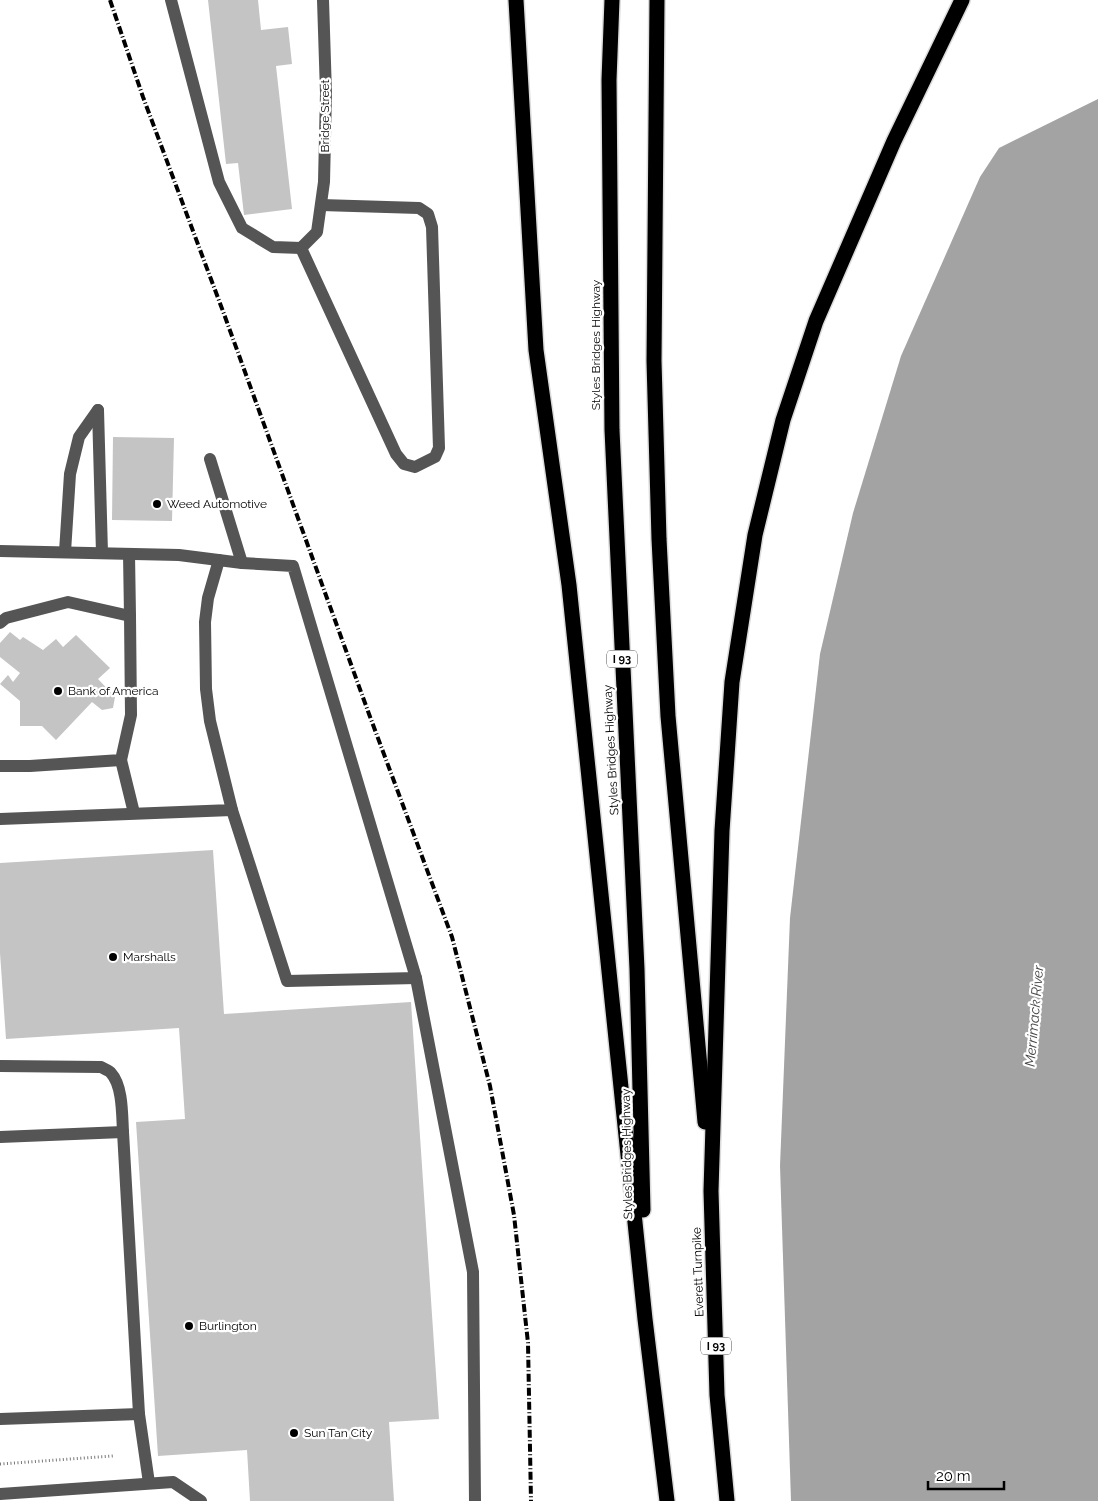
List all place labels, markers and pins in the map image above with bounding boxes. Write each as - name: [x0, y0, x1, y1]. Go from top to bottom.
- place label: Weed Automotive: [167, 497, 267, 511]
- marker: Weed Automotive: [151, 498, 163, 510]
- place label: Bank of America: [68, 684, 159, 698]
- marker: Bank of America: [52, 685, 64, 697]
- place label: Marshalls: [123, 950, 176, 964]
- marker: Marshalls: [107, 951, 119, 963]
- place label: Burlington: [199, 1319, 257, 1333]
- marker: Burlington: [183, 1320, 195, 1332]
- place label: Sun Tan City: [304, 1426, 373, 1440]
- marker: Sun Tan City: [288, 1427, 300, 1439]

